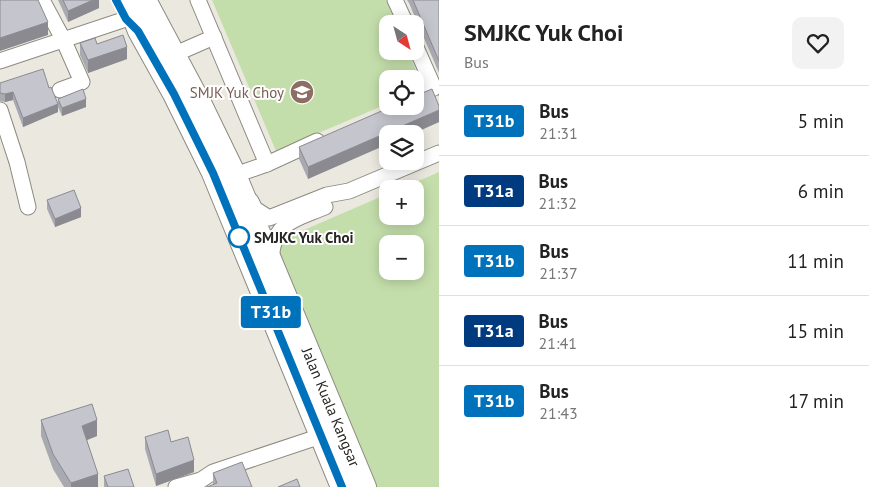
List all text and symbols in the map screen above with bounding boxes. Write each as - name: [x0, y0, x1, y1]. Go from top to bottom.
- north arrow: [379, 15, 424, 60]
- map controls: [379, 15, 424, 280]
- text: SMJKC Yuk Choi: [464, 17, 623, 48]
- button: heart: [792, 17, 844, 69]
- text: Bus: [464, 52, 489, 72]
- button: locate: [379, 70, 424, 115]
- school or university icon: SMJK Yuk Choy: [289, 79, 315, 105]
- place label: SMJK Yuk Choy: [190, 83, 284, 102]
- text: Bus: [539, 99, 569, 123]
- text: T31b: [474, 109, 514, 132]
- text: 5 min: [798, 109, 844, 133]
- text: 21:31: [539, 123, 578, 143]
- button: layers: [379, 125, 424, 170]
- text: Bus: [539, 169, 568, 193]
- text: T31a: [474, 179, 514, 202]
- text: 6 min: [798, 179, 844, 203]
- button: +: [379, 180, 424, 225]
- text: 21:32: [539, 193, 577, 213]
- marker: SMJKC Yuk Choi: [228, 226, 250, 248]
- place label: SMJKC Yuk Choi: [254, 228, 354, 247]
- button: −: [379, 235, 424, 280]
- text: Bus: [539, 239, 569, 263]
- text: T31b: [474, 249, 514, 272]
- text: 11 min: [787, 249, 844, 273]
- text: 21:37: [539, 263, 578, 283]
- line badge: T31b: [236, 296, 306, 328]
- text: T31b: [251, 300, 291, 323]
- text: Bus: [539, 309, 568, 333]
- text: T31a: [474, 319, 514, 342]
- text: 15 min: [787, 319, 844, 343]
- text: 21:41: [539, 333, 577, 353]
- street label: Jalan Kuala Kangsar: [298, 343, 365, 469]
- text: Bus: [539, 379, 569, 403]
- text: T31b: [474, 389, 514, 412]
- text: 17 min: [788, 389, 844, 413]
- text: 21:43: [539, 403, 578, 423]

